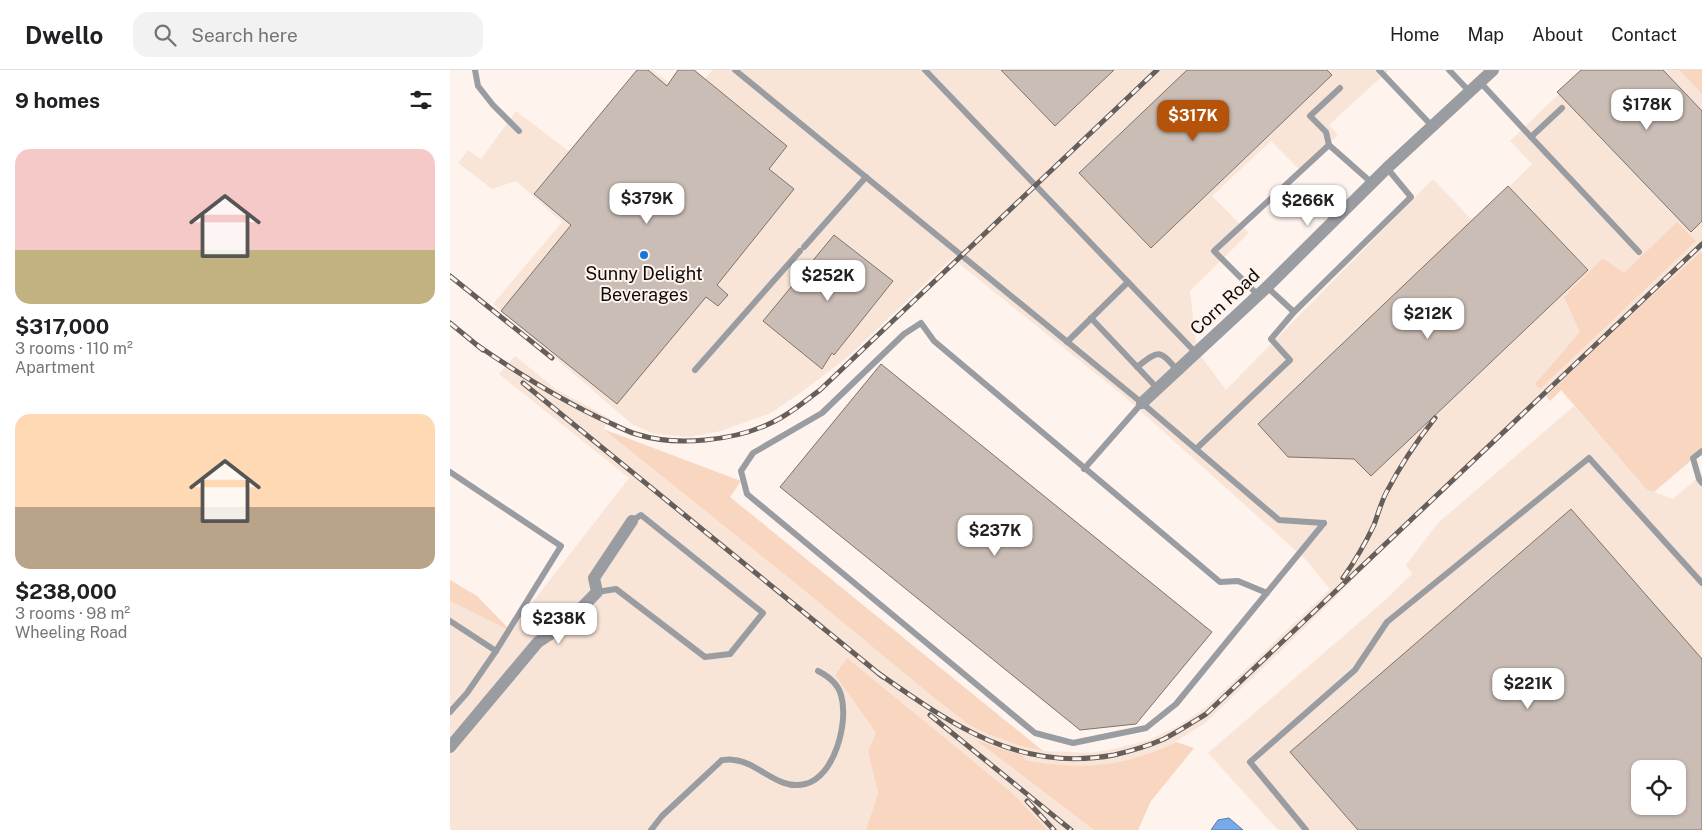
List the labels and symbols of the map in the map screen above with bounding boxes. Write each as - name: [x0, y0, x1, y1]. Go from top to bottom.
- pin: $178K: [1612, 88, 1682, 131]
- pin: $317K: [1158, 100, 1228, 142]
- pin: $379K: [612, 182, 682, 225]
- pin: $266K: [1273, 184, 1343, 227]
- marker: Sunny Delight Beverages: [638, 249, 650, 261]
- pin: $252K: [793, 260, 863, 302]
- place label: Sunny Delight Beverages: [585, 263, 703, 305]
- street label: Corn Road: [1186, 264, 1264, 339]
- pin: $212K: [1393, 298, 1463, 340]
- pin: $237K: [960, 514, 1030, 557]
- pin: $238K: [524, 602, 594, 645]
- pin: $221K: [1493, 668, 1563, 710]

